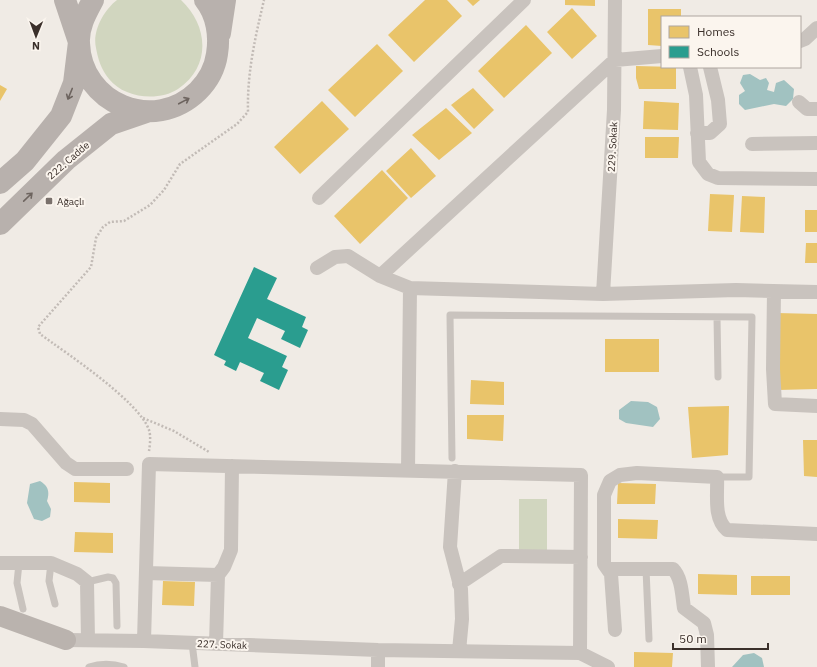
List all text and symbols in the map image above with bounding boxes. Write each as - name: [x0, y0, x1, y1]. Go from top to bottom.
- north arrow: [16, 16, 56, 56]
- legend: [661, 16, 801, 68]
- text: Homes: [697, 24, 735, 39]
- text: N: [32, 39, 40, 53]
- text: Schools: [697, 44, 740, 59]
- one-way arrow: [65, 87, 73, 99]
- one-way arrow: [178, 97, 190, 105]
- street label: 229. Sokak: [605, 121, 620, 172]
- street label: 222. Cadde: [45, 138, 92, 182]
- one-way arrow: [23, 192, 33, 202]
- place label: Ağaçlı: [57, 195, 84, 208]
- marker: Ağaçlı: [44, 196, 54, 206]
- scale bar: [673, 625, 768, 651]
- text: 50 m: [679, 631, 707, 646]
- street label: 227. Sokak: [197, 637, 248, 652]

